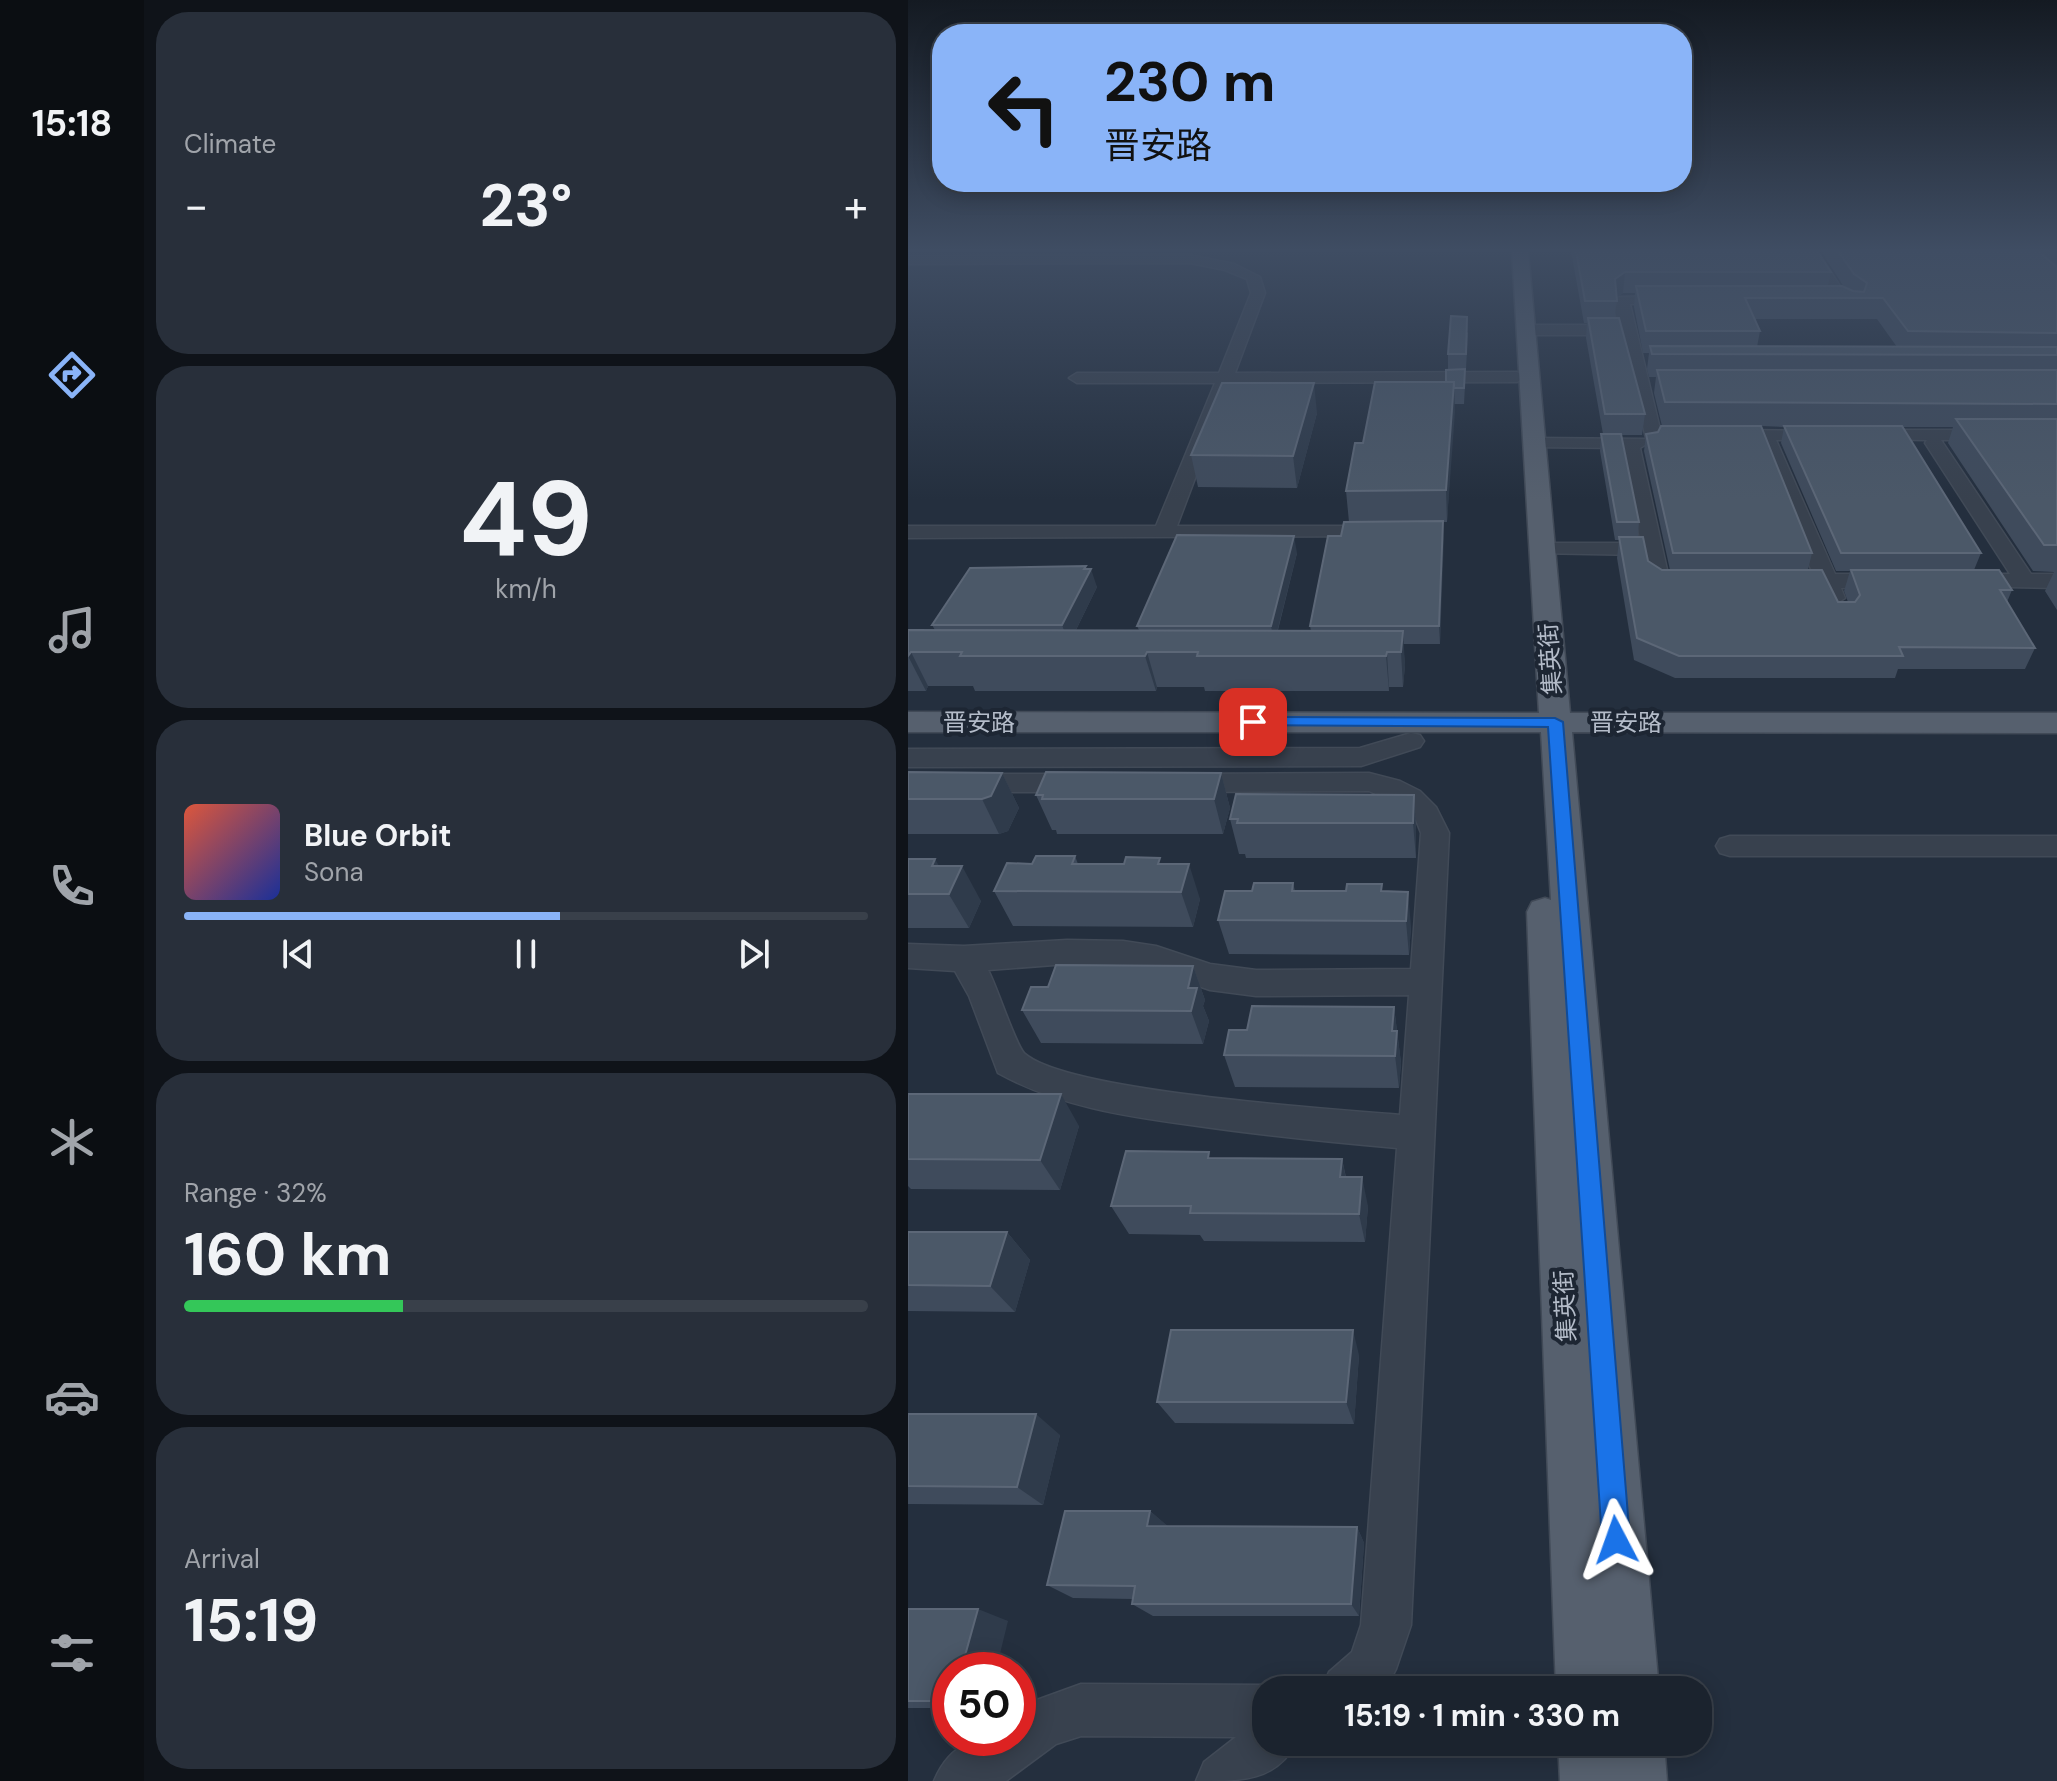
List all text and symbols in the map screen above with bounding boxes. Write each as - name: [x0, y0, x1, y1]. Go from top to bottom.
- text: 230 m: [1104, 45, 1275, 118]
- icon: left: [972, 56, 1076, 160]
- text: 15:18: [32, 100, 112, 147]
- text: 晋安路: [1104, 122, 1212, 169]
- text: Climate: [184, 127, 276, 161]
- text: 23°: [480, 166, 572, 245]
- text: −: [184, 177, 208, 235]
- text: +: [844, 177, 868, 235]
- icon: directions: [44, 347, 100, 403]
- text: 49: [459, 452, 593, 587]
- text: km/h: [495, 572, 557, 606]
- icon: music: [44, 602, 100, 658]
- street label: 集英街: [1532, 622, 1568, 696]
- pin: [1219, 688, 1287, 756]
- icon: arrive: [1231, 700, 1275, 744]
- street label: 晋安路: [943, 707, 1015, 738]
- street label: 晋安路: [1590, 707, 1662, 738]
- text: Blue Orbit: [304, 816, 451, 855]
- text: Sona: [304, 855, 364, 889]
- icon: phone: [44, 858, 100, 914]
- icon: previous: [276, 932, 320, 976]
- icon: pause: [504, 932, 548, 976]
- icon: next: [732, 932, 776, 976]
- icon: climate: [44, 1114, 100, 1170]
- text: Range · 32%: [184, 1176, 327, 1210]
- text: 160 km: [184, 1215, 391, 1294]
- street label: 集英街: [1548, 1269, 1582, 1343]
- icon: car: [44, 1369, 100, 1425]
- position arrow: [1574, 1498, 1658, 1582]
- text: Arrival: [184, 1542, 260, 1576]
- text: 15:19: [184, 1581, 318, 1660]
- icon: filters: [44, 1625, 100, 1681]
- speed limit sign: 50: [932, 1652, 1036, 1756]
- text: 15:19 · 1 min · 330 m: [1344, 1696, 1620, 1735]

